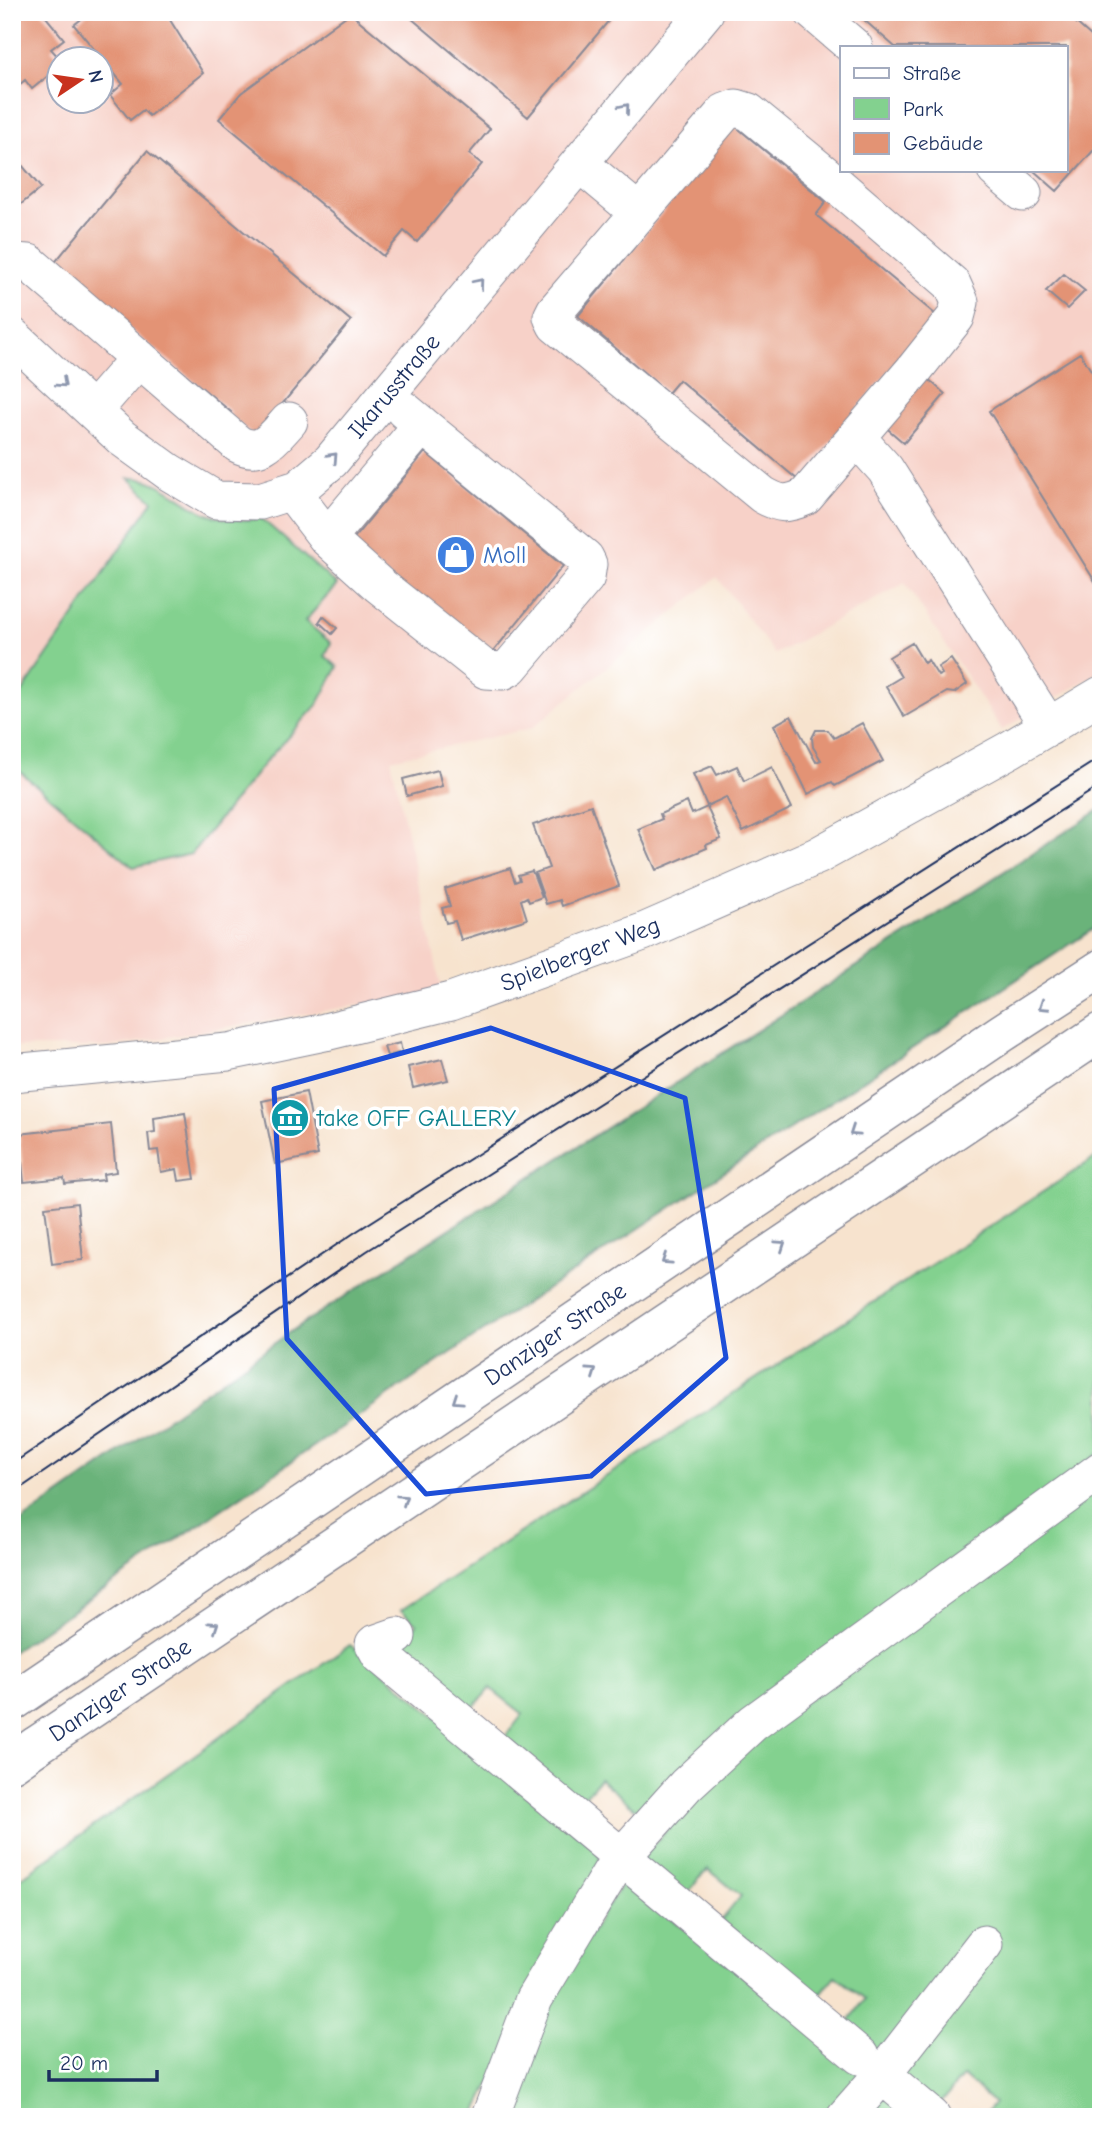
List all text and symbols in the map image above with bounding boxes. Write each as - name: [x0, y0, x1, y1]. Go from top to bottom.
- north arrow: [46, 46, 116, 116]
- legend: [840, 46, 1068, 172]
- text: Straße: [903, 61, 961, 85]
- text: N: [83, 68, 108, 85]
- text: Park: [903, 97, 943, 121]
- one-way arrow: [617, 104, 629, 117]
- text: Gebäude: [903, 131, 983, 155]
- one-way arrow: [471, 278, 484, 291]
- street label: Ikarusstraße: [342, 328, 446, 444]
- one-way arrow: [54, 375, 67, 387]
- one-way arrow: [325, 453, 338, 466]
- shop icon: Moll: [435, 534, 477, 576]
- place label: Moll: [483, 541, 526, 569]
- street label: Spielberger Weg: [496, 911, 664, 997]
- one-way arrow: [1038, 998, 1051, 1011]
- museum icon: take OFF GALLERY: [269, 1097, 311, 1139]
- place label: take OFF GALLERY: [316, 1104, 517, 1132]
- one-way arrow: [849, 1124, 862, 1137]
- one-way arrow: [773, 1240, 786, 1253]
- one-way arrow: [660, 1251, 673, 1264]
- street label: Danziger Straße: [479, 1276, 631, 1392]
- one-way arrow: [584, 1368, 597, 1380]
- one-way arrow: [451, 1392, 464, 1405]
- one-way arrow: [395, 1495, 408, 1507]
- one-way arrow: [207, 1621, 220, 1634]
- street label: Danziger Straße: [44, 1632, 196, 1748]
- scale bar: [49, 2038, 158, 2082]
- text: 20 m: [60, 2051, 108, 2075]

